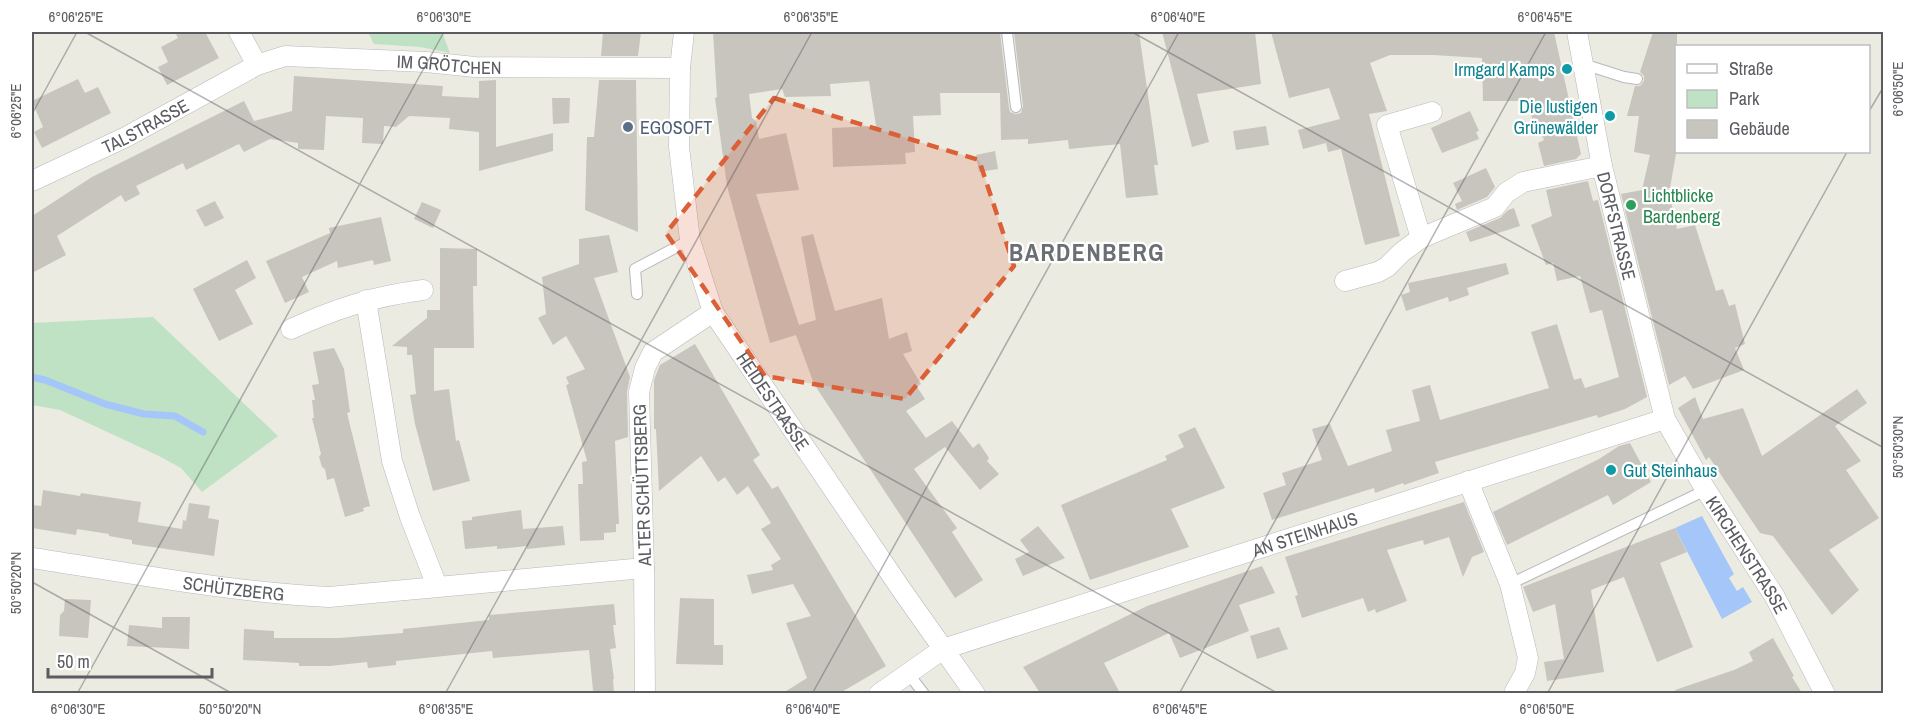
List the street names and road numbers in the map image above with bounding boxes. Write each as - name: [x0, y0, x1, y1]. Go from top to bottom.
- street label: IM GRÖTCHEN: [396, 48, 501, 80]
- street label: TALSTRASSE: [98, 92, 193, 159]
- street label: DORFSTRASSE: [1591, 169, 1642, 283]
- street label: HEIDESTRASSE: [731, 347, 816, 455]
- street label: ALTER SCHÜTTSBERG: [627, 404, 657, 567]
- street label: KIRCHENSTRASSE: [1700, 491, 1794, 618]
- street label: AN STEINHAUS: [1248, 505, 1361, 563]
- street label: SCHÜTZBERG: [181, 569, 285, 606]

